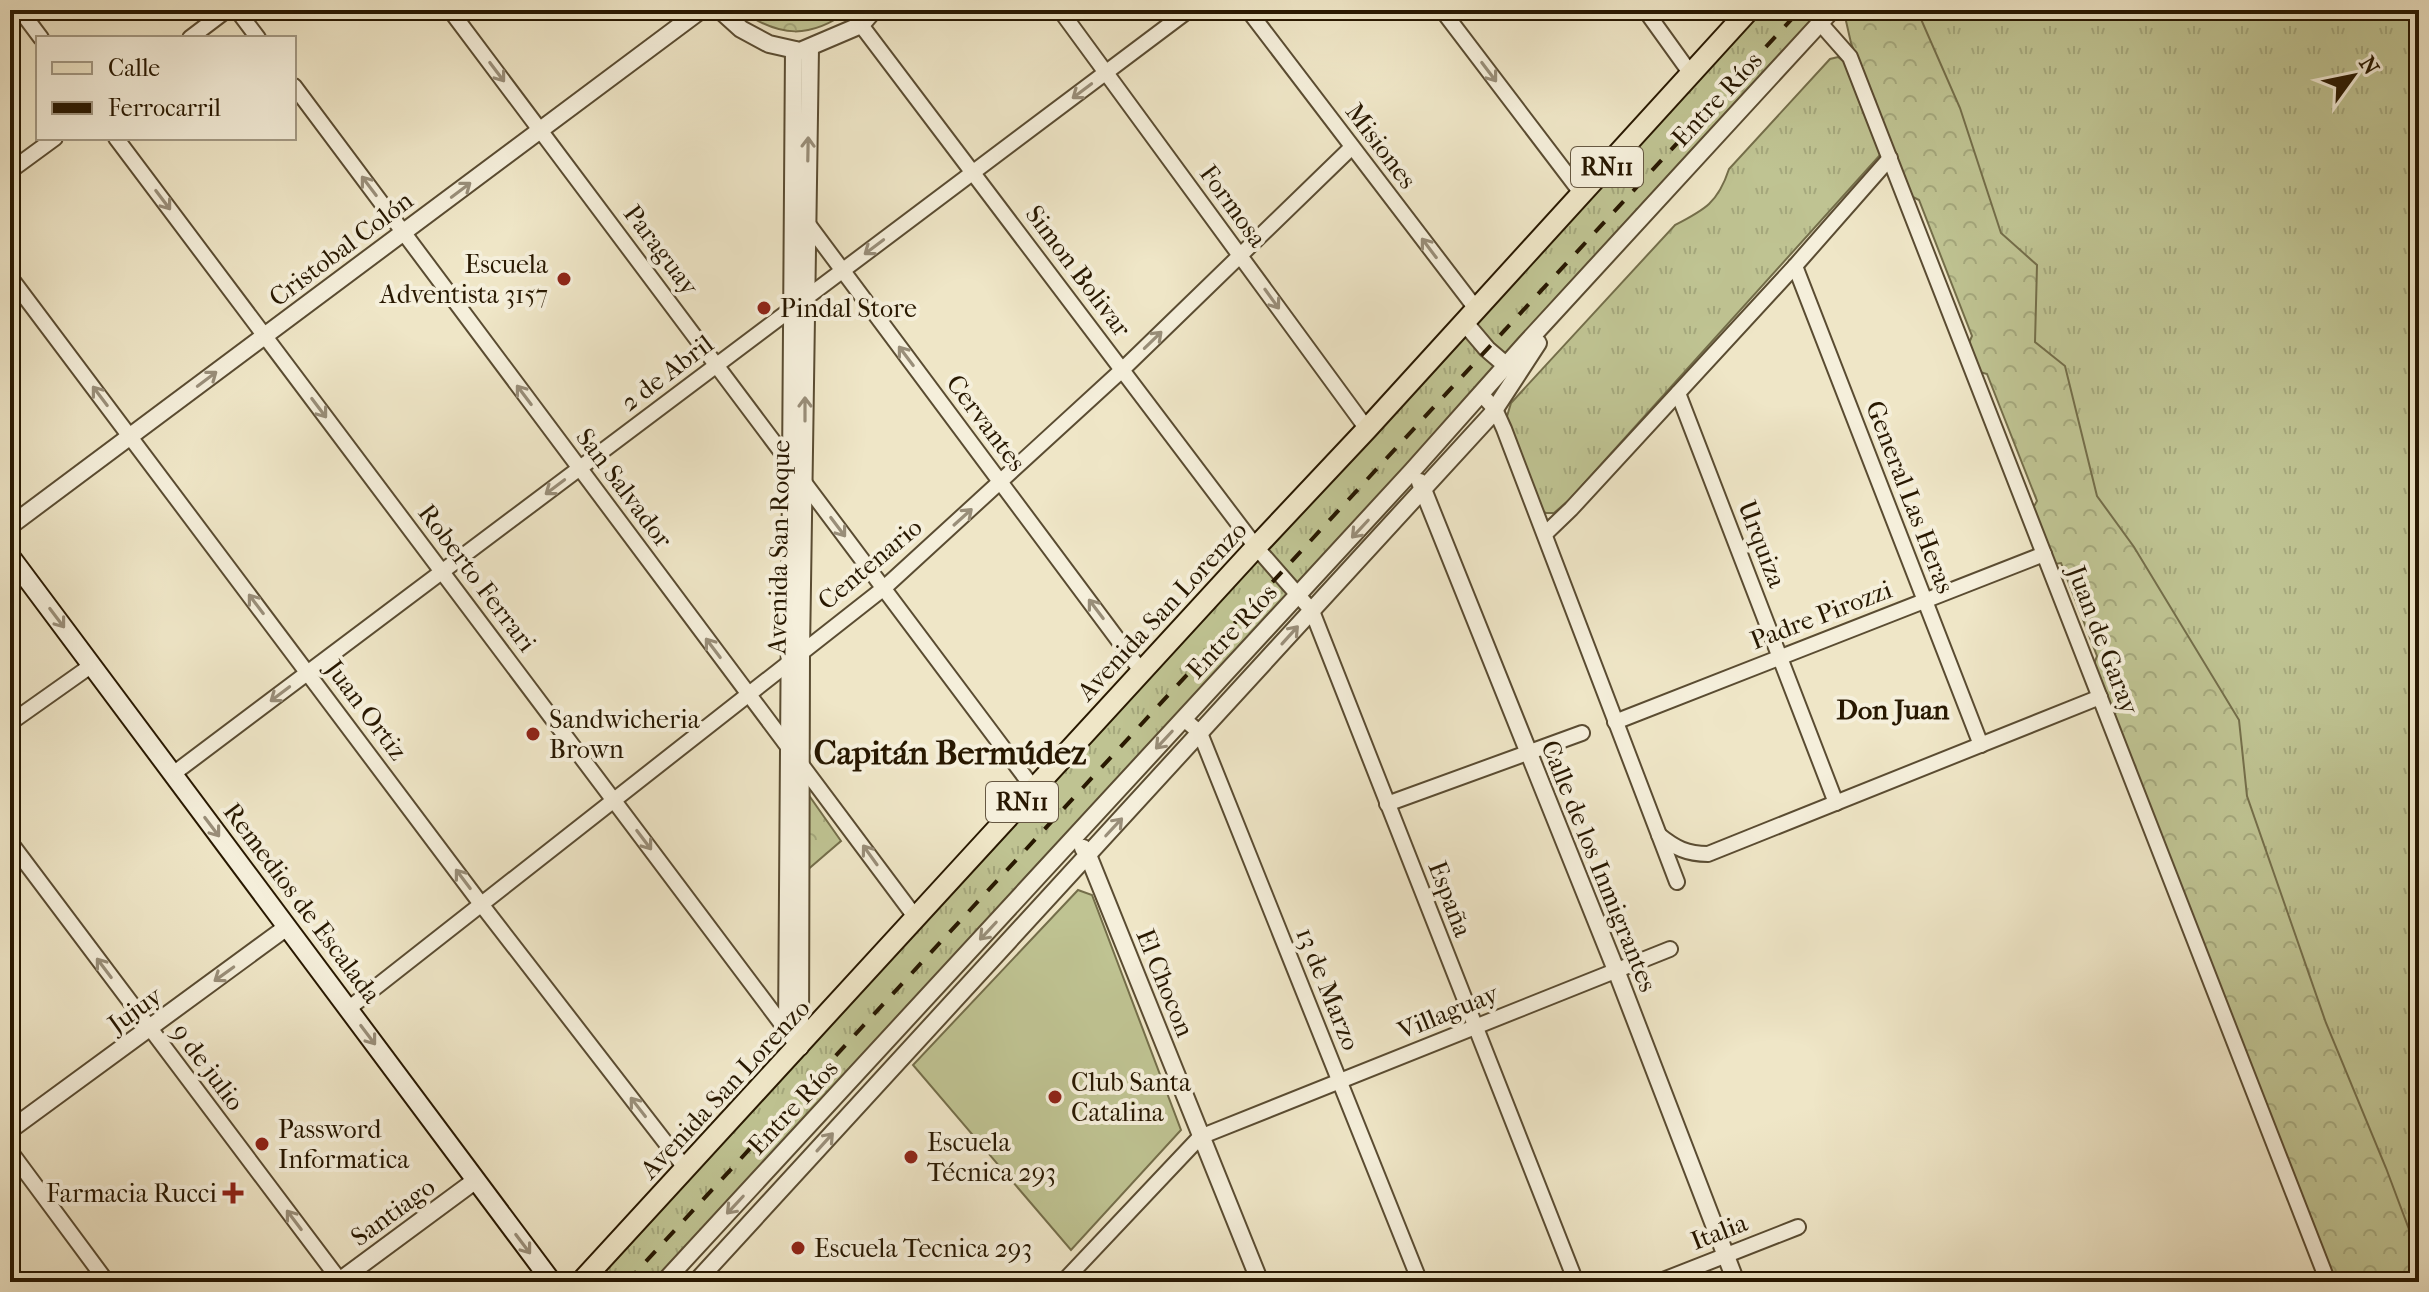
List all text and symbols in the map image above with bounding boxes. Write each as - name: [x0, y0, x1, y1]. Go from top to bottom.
- legend: [36, 36, 296, 140]
- north arrow: [2313, 36, 2393, 116]
- street label: Entre Ríos: [1665, 45, 1769, 153]
- text: N: [2353, 52, 2385, 80]
- text: Calle: [108, 54, 160, 82]
- one-way arrow: [489, 61, 506, 83]
- one-way arrow: [1481, 61, 1498, 82]
- one-way arrow: [1072, 82, 1093, 99]
- text: Ferrocarril: [108, 94, 221, 122]
- street label: Misiones: [1339, 97, 1423, 195]
- one-way arrow: [800, 136, 815, 163]
- road number: RN11: [1571, 147, 1643, 187]
- street label: Formosa: [1193, 159, 1274, 254]
- one-way arrow: [360, 176, 377, 198]
- one-way arrow: [449, 182, 471, 199]
- street label: Cristobal Colón: [263, 185, 419, 313]
- one-way arrow: [155, 189, 172, 211]
- street label: Paraguay: [617, 199, 706, 302]
- street label: Simon Bolivar: [1019, 199, 1137, 343]
- one-way arrow: [864, 238, 885, 255]
- one-way arrow: [1421, 238, 1438, 259]
- place label: Escuela Adventista 3157: [379, 249, 549, 310]
- marker: Escuela Adventista 3157: [555, 270, 573, 288]
- one-way arrow: [1263, 288, 1280, 309]
- place label: Pindal Store: [780, 293, 917, 324]
- marker: Pindal Store: [755, 299, 773, 317]
- street label: 2 de Abril: [615, 328, 719, 418]
- one-way arrow: [1143, 331, 1162, 350]
- one-way arrow: [898, 346, 915, 367]
- street label: Cervantes: [940, 369, 1032, 477]
- one-way arrow: [196, 371, 217, 388]
- one-way arrow: [516, 385, 533, 406]
- one-way arrow: [91, 386, 108, 407]
- one-way arrow: [797, 396, 813, 423]
- street label: General Las Heras: [1859, 396, 1961, 598]
- one-way arrow: [311, 397, 328, 418]
- street label: San Salvador: [569, 422, 679, 554]
- street label: Avenida San Roque: [762, 439, 796, 656]
- one-way arrow: [544, 479, 566, 496]
- street label: Urquiza: [1731, 496, 1793, 593]
- street label: Roberto Ferrari: [411, 498, 543, 658]
- one-way arrow: [952, 508, 972, 526]
- street label: Centenario: [812, 512, 928, 616]
- street label: Avenida San Lorenzo: [1070, 515, 1253, 708]
- one-way arrow: [829, 516, 846, 537]
- one-way arrow: [1351, 518, 1369, 538]
- street label: Juan de Garay: [2060, 560, 2146, 720]
- street label: Padre Pirozzi: [1746, 574, 1896, 656]
- street label: Entre Ríos: [1180, 577, 1284, 685]
- one-way arrow: [248, 594, 265, 615]
- one-way arrow: [1087, 599, 1104, 620]
- one-way arrow: [48, 607, 65, 629]
- one-way arrow: [1280, 625, 1299, 645]
- one-way arrow: [705, 638, 722, 659]
- street label: Juan Ortiz: [317, 652, 414, 766]
- one-way arrow: [270, 686, 291, 703]
- district label: Don Juan: [1837, 693, 1950, 726]
- place label: Sandwicheria Brown: [549, 704, 701, 765]
- marker: Sandwicheria Brown: [524, 725, 542, 743]
- one-way arrow: [1156, 730, 1174, 750]
- district label: Capitán Bermúdez: [814, 733, 1086, 773]
- street label: Calle de los Inmigrantes: [1534, 736, 1664, 996]
- road number: RN11: [986, 782, 1058, 822]
- street label: Remedios de Escalada: [217, 797, 388, 1010]
- one-way arrow: [204, 816, 221, 837]
- one-way arrow: [1104, 817, 1122, 837]
- one-way arrow: [635, 829, 652, 850]
- one-way arrow: [862, 845, 878, 867]
- street label: España: [1421, 857, 1479, 942]
- one-way arrow: [454, 869, 471, 890]
- one-way arrow: [979, 921, 997, 941]
- street label: 13 de Marzo: [1289, 923, 1367, 1055]
- street label: El Chocon: [1129, 925, 1201, 1041]
- one-way arrow: [95, 958, 112, 979]
- one-way arrow: [214, 965, 236, 982]
- street label: Villaguay: [1392, 977, 1504, 1047]
- street label: Jujuy: [100, 979, 169, 1041]
- street label: Avenida San Lorenzo: [633, 993, 816, 1186]
- street label: 9 de julio: [165, 1017, 251, 1117]
- one-way arrow: [359, 1024, 376, 1045]
- street label: Entre Ríos: [741, 1053, 845, 1161]
- place label: Club Santa Catalina: [1071, 1067, 1192, 1128]
- marker: Club Santa Catalina: [1046, 1088, 1064, 1106]
- one-way arrow: [630, 1097, 647, 1118]
- place label: Password Informatica: [278, 1114, 410, 1175]
- place label: Escuela Técnica 293: [927, 1127, 1056, 1188]
- one-way arrow: [815, 1132, 834, 1152]
- marker: Password Informatica: [253, 1135, 271, 1153]
- marker: Escuela Técnica 293: [902, 1148, 920, 1166]
- street label: Santiago: [345, 1171, 441, 1253]
- place label: Farmacia Rucci: [46, 1178, 217, 1209]
- marker: Farmacia Rucci: [224, 1184, 242, 1202]
- one-way arrow: [727, 1194, 745, 1214]
- street label: Italia: [1686, 1207, 1753, 1257]
- one-way arrow: [286, 1210, 303, 1231]
- one-way arrow: [515, 1232, 531, 1254]
- place label: Escuela Tecnica 293: [814, 1233, 1032, 1264]
- marker: Escuela Tecnica 293: [789, 1239, 807, 1257]

